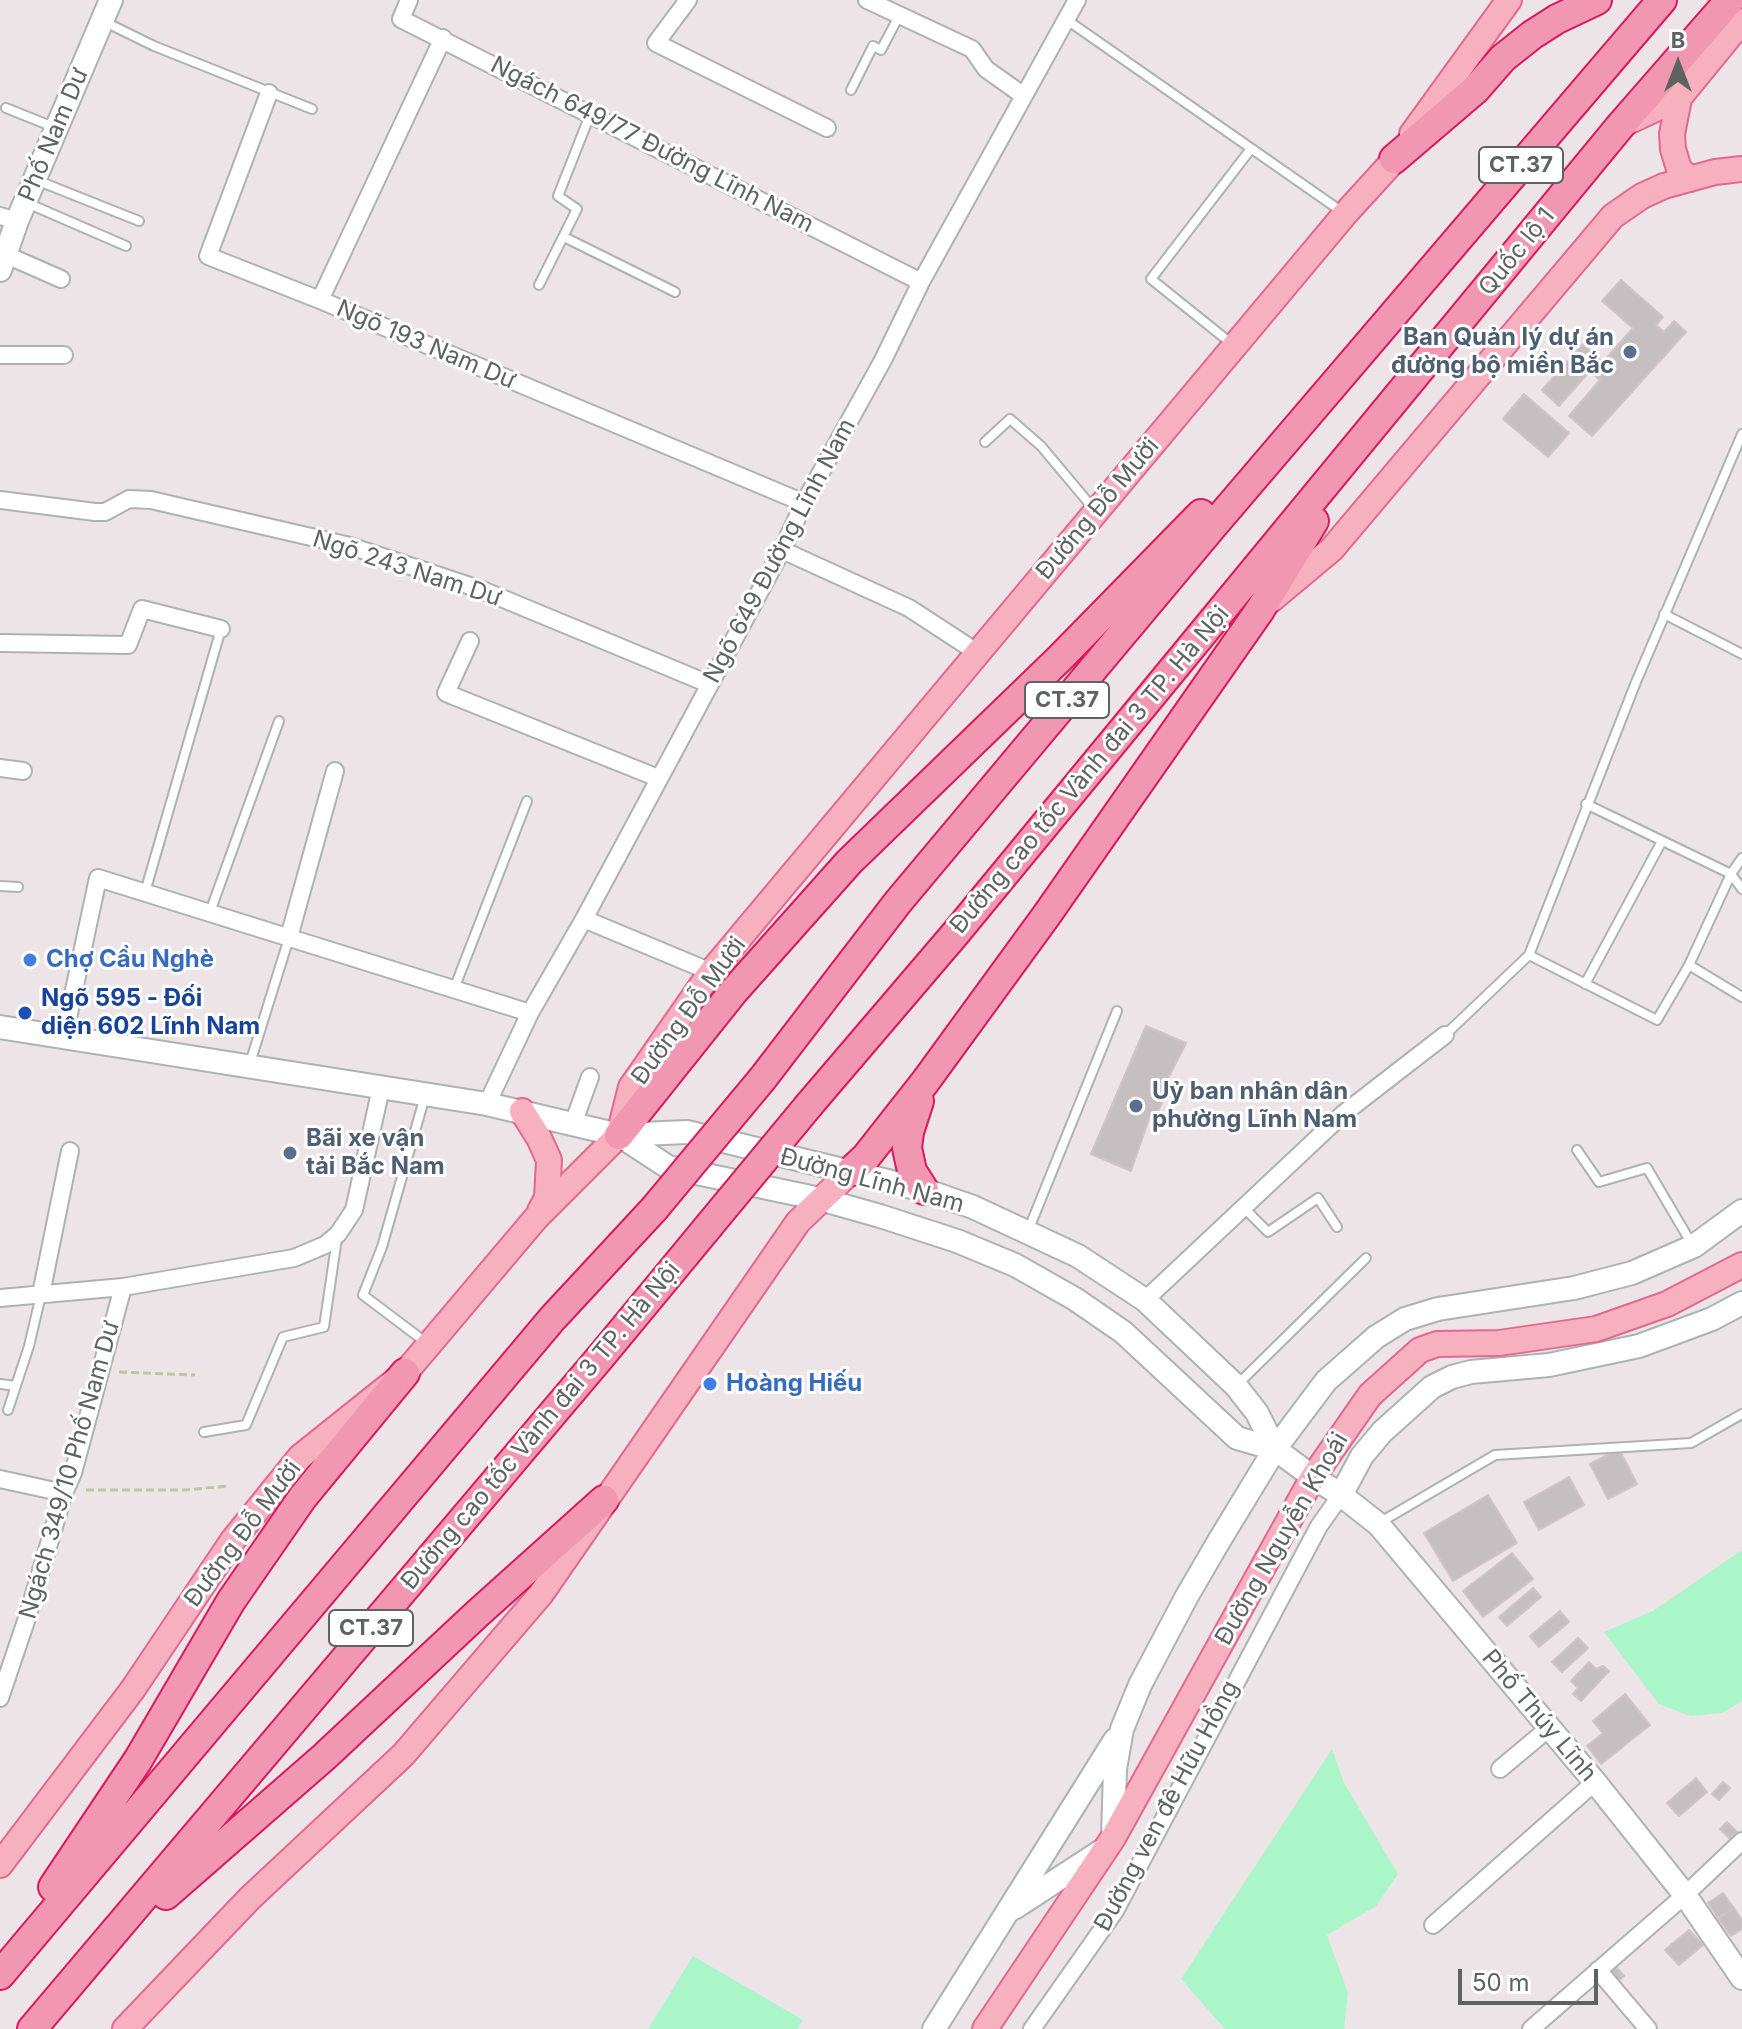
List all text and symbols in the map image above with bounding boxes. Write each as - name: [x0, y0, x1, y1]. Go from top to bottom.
- north arrow: [1638, 24, 1718, 104]
- text: B: [1671, 27, 1685, 53]
- street label: Ngách 649/77 Đường Lĩnh Nam: [486, 51, 818, 239]
- street label: Phố Nam Dư: [13, 64, 95, 206]
- road number: CT.37: [1479, 147, 1563, 183]
- street label: Quốc lộ 1: [1473, 202, 1561, 302]
- street label: Ngõ 193 Nam Dư: [332, 294, 520, 396]
- place label: Ban Quản lý dự án đường bộ miền Bắc: [1391, 324, 1614, 380]
- marker: Ban Quản lý dự án đường bộ miền Bắc: [1621, 343, 1639, 361]
- street label: Ngõ 649 Đường Lĩnh Nam: [698, 414, 862, 688]
- street label: Đường Đỗ Mười: [1031, 432, 1165, 586]
- street label: Ngõ 243 Nam Dư: [309, 525, 505, 613]
- street label: Đường cao tốc Vành đai 3 TP. Hà Nội: [944, 600, 1236, 940]
- road number: CT.37: [1025, 682, 1109, 718]
- street label: Đường Đỗ Mười: [626, 931, 752, 1091]
- place label: Chợ Cầu Nghè: [46, 946, 214, 974]
- marker: Chợ Cầu Nghè: [21, 951, 39, 969]
- place label: Ngõ 595 - Đối diện 602 Lĩnh Nam: [41, 985, 260, 1041]
- marker: Ngõ 595 - Đối diện 602 Lĩnh Nam: [16, 1004, 34, 1022]
- place label: Uỷ ban nhân dân phường Lĩnh Nam: [1152, 1078, 1357, 1134]
- marker: Uỷ ban nhân dân phường Lĩnh Nam: [1127, 1097, 1145, 1115]
- place label: Bãi xe vận tải Bắc Nam: [306, 1125, 445, 1181]
- street label: Đường Lĩnh Nam: [777, 1143, 967, 1219]
- marker: Bãi xe vận tải Bắc Nam: [281, 1144, 299, 1162]
- street label: Đường cao tốc Vành đai 3 TP. Hà Nội: [395, 1256, 687, 1596]
- street label: Ngách 349/10 Phố Nam Dư: [14, 1318, 126, 1622]
- place label: Hoàng Hiếu: [726, 1370, 862, 1398]
- marker: Hoàng Hiếu: [701, 1375, 719, 1393]
- street label: Đường Nguyễn Khoái: [1209, 1428, 1355, 1650]
- street label: Đường Đỗ Mười: [179, 1455, 307, 1613]
- road number: CT.37: [329, 1610, 413, 1646]
- street label: Phố Thúy Lĩnh: [1475, 1644, 1603, 1788]
- street label: Đường ven đê Hữu Hồng: [1089, 1676, 1245, 1936]
- scale bar: [1462, 1953, 1602, 2003]
- text: 50 m: [1472, 1968, 1530, 1997]

